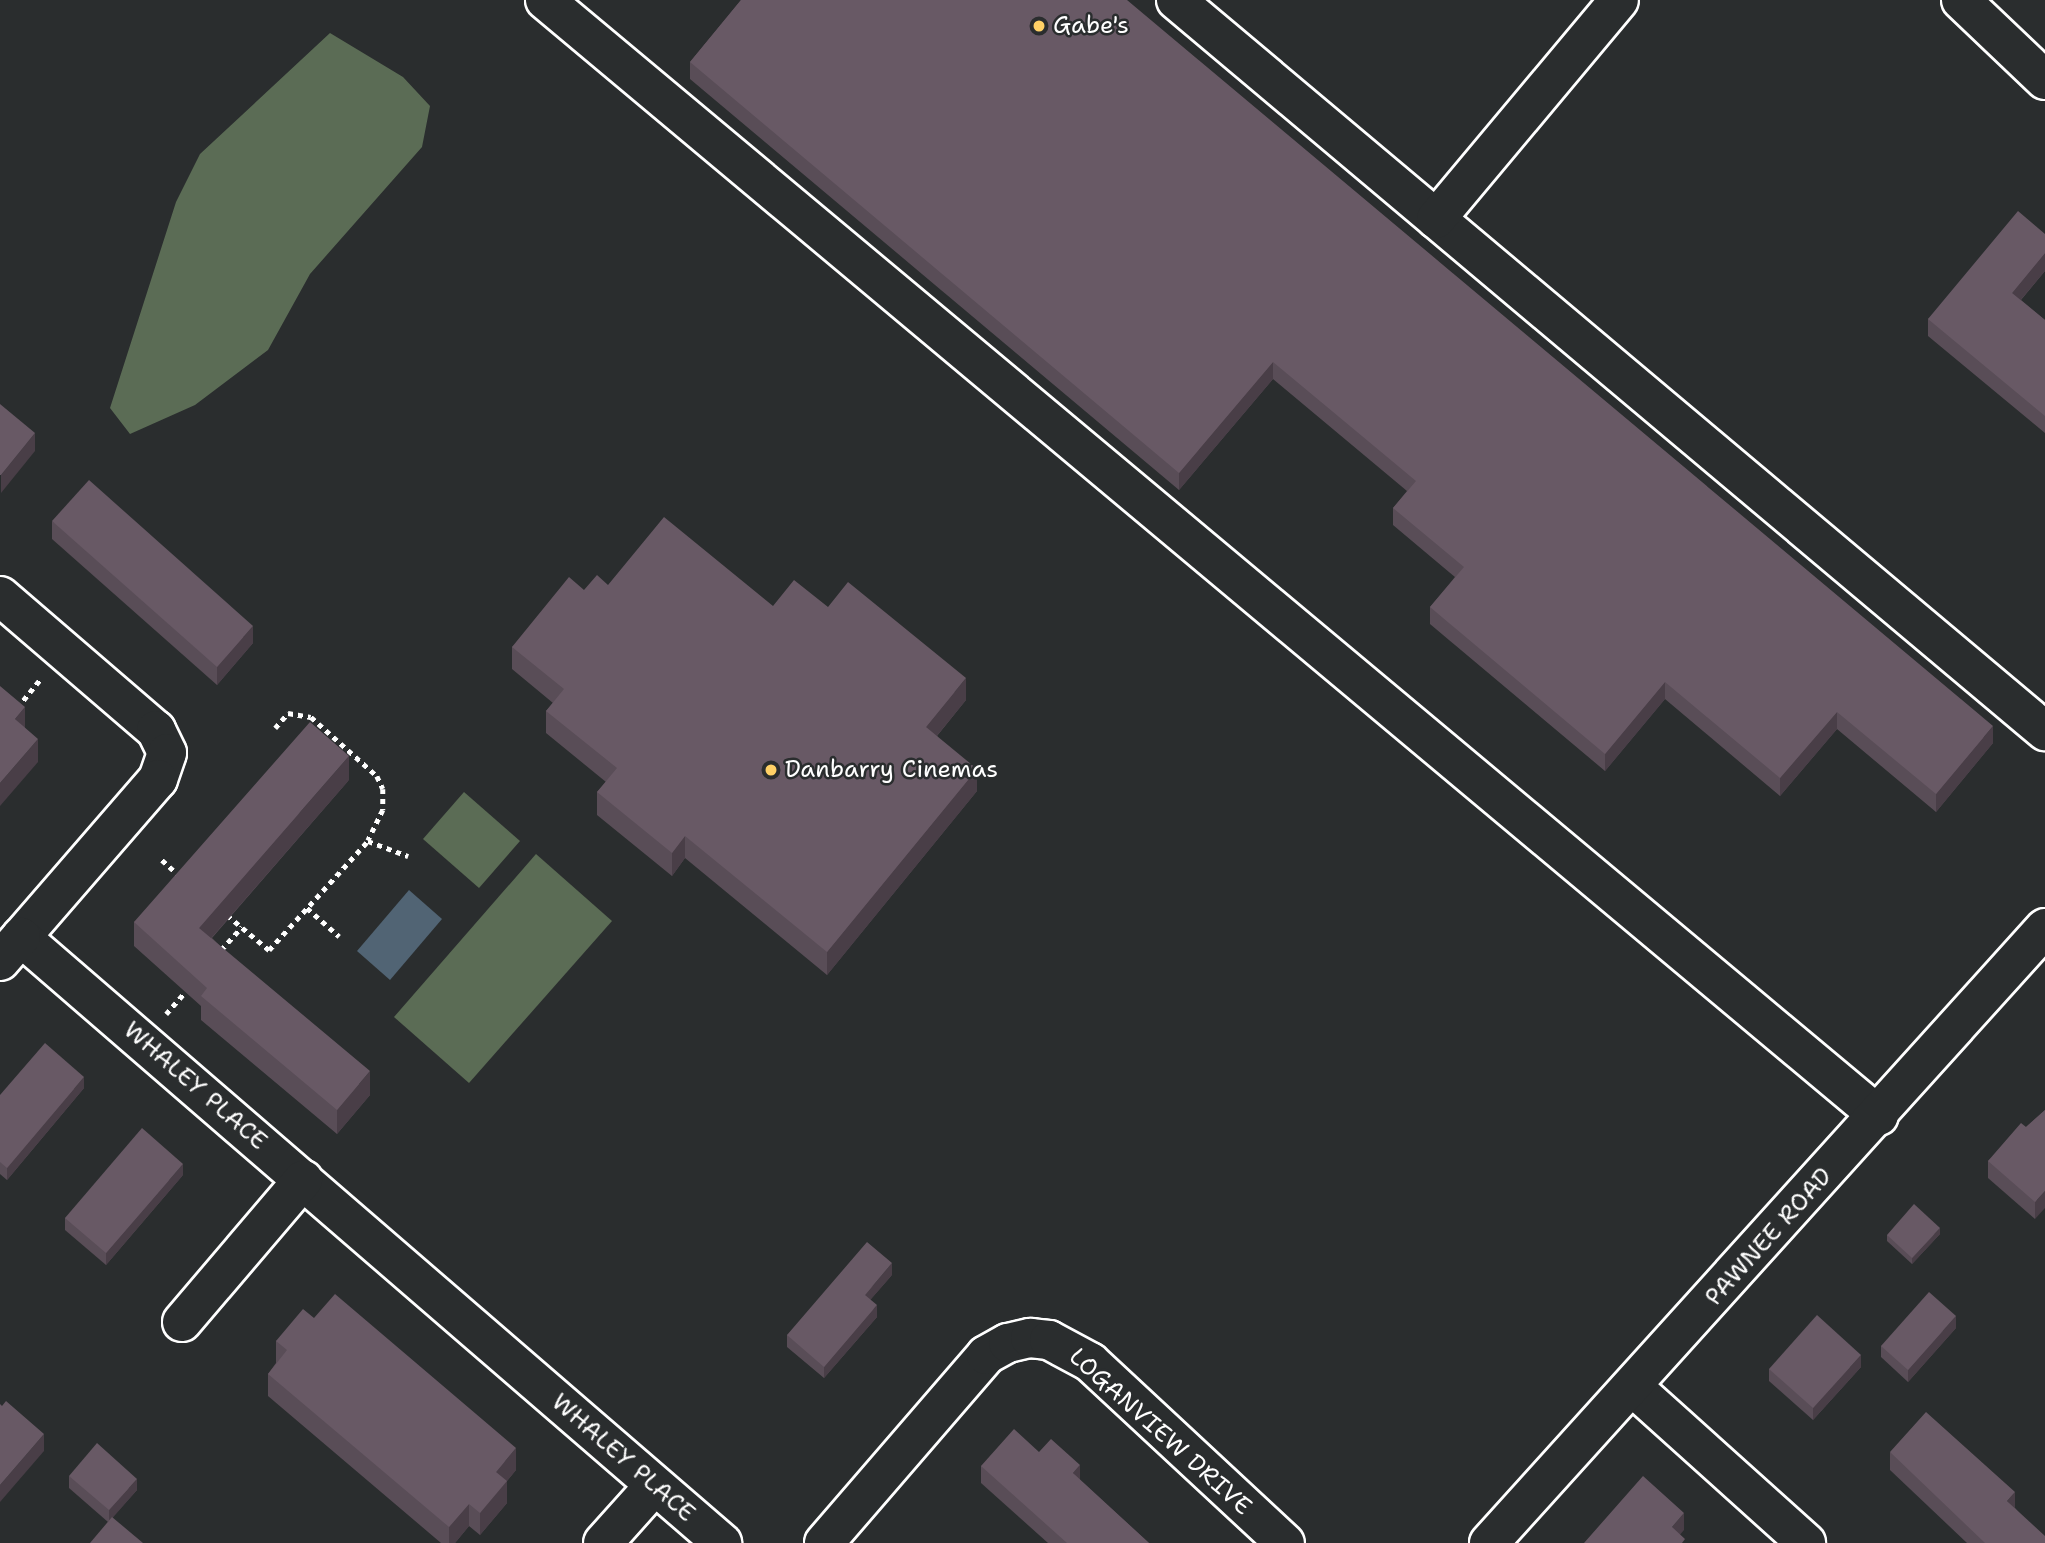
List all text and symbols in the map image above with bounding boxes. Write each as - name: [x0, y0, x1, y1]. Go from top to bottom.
- place label: Gabe's: [1053, 12, 1129, 40]
- marker: Gabe's: [1031, 18, 1047, 34]
- place label: Danbarry Cinemas: [785, 756, 998, 784]
- marker: Danbarry Cinemas: [763, 762, 779, 778]
- street label: WHALEY PLACE: [117, 1016, 273, 1156]
- street label: PAWNEE ROAD: [1700, 1162, 1838, 1312]
- street label: LOGANVIEW DRIVE: [1063, 1342, 1257, 1522]
- street label: WHALEY PLACE: [545, 1388, 701, 1528]

